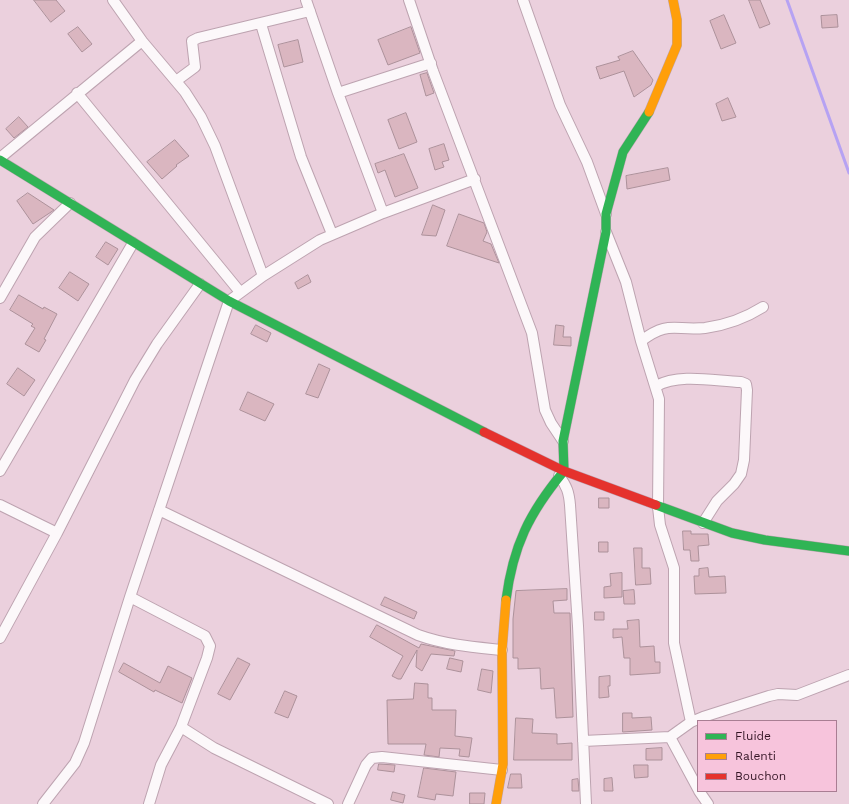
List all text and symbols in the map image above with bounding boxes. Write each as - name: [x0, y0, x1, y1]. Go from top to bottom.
- legend: [697, 720, 837, 792]
- text: Fluide: [735, 729, 771, 743]
- text: Ralenti: [735, 749, 776, 763]
- text: Bouchon: [735, 769, 786, 783]

